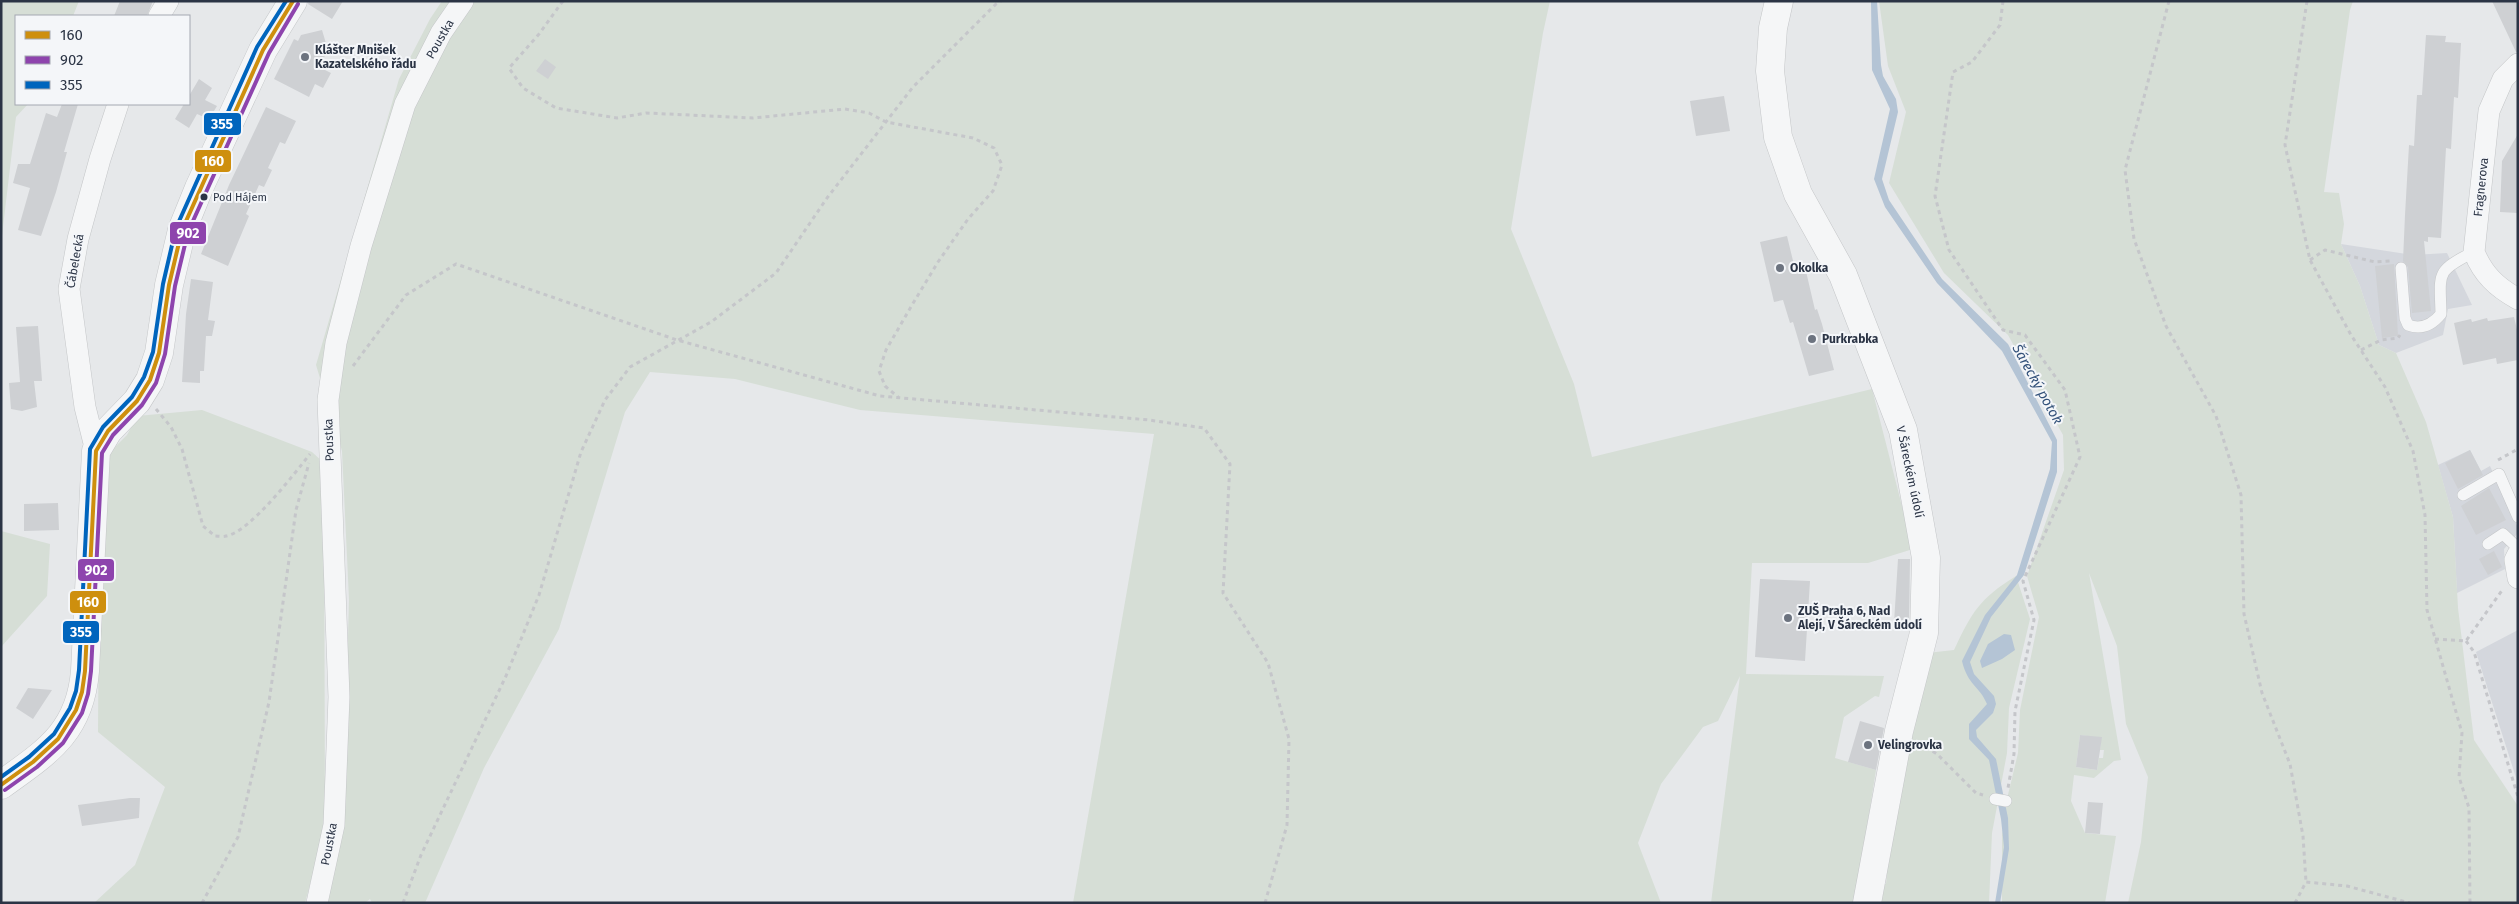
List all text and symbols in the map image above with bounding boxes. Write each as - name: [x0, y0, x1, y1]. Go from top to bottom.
- legend: [15, 15, 190, 105]
- street label: Poustka: [423, 17, 457, 61]
- text: 160: [60, 26, 83, 44]
- place label: Klášter Mnišek Kazatelského řádu: [315, 43, 416, 71]
- text: 902: [60, 51, 84, 69]
- marker: Klášter Mnišek Kazatelského řádu: [299, 51, 311, 63]
- text: 355: [60, 76, 82, 94]
- line badge: 355: [203, 112, 242, 136]
- text: 355: [210, 116, 234, 133]
- line badge: 160: [194, 149, 232, 173]
- text: 160: [202, 153, 224, 170]
- street label: Fragnerova: [2471, 157, 2491, 217]
- place label: Pod Hájem: [213, 191, 267, 204]
- marker: Pod Hájem: [199, 192, 209, 202]
- line badge: 902: [169, 221, 207, 245]
- text: 902: [176, 225, 200, 242]
- street label: Čábelecká: [62, 233, 87, 289]
- place label: Okolka: [1790, 261, 1829, 275]
- marker: Okolka: [1774, 262, 1786, 274]
- place label: Purkrabka: [1822, 332, 1879, 346]
- marker: Purkrabka: [1806, 333, 1818, 345]
- water label: Šárecký potok: [2008, 340, 2068, 428]
- street label: Poustka: [321, 418, 337, 462]
- street label: V Šáreckém údolí: [1893, 425, 1928, 520]
- line badge: 902: [77, 558, 115, 582]
- text: 902: [84, 562, 108, 579]
- line badge: 160: [69, 590, 107, 614]
- text: 160: [77, 594, 99, 611]
- place label: ZUŠ Praha 6, Nad Alejí, V Šáreckém údolí: [1797, 602, 1923, 632]
- marker: ZUŠ Praha 6, Nad Alejí, V Šáreckém údolí: [1782, 612, 1794, 624]
- line badge: 355: [62, 620, 100, 644]
- text: 355: [69, 624, 93, 641]
- place label: Velingrovka: [1877, 738, 1943, 752]
- marker: Velingrovka: [1862, 739, 1874, 751]
- street label: Poustka: [318, 822, 340, 866]

